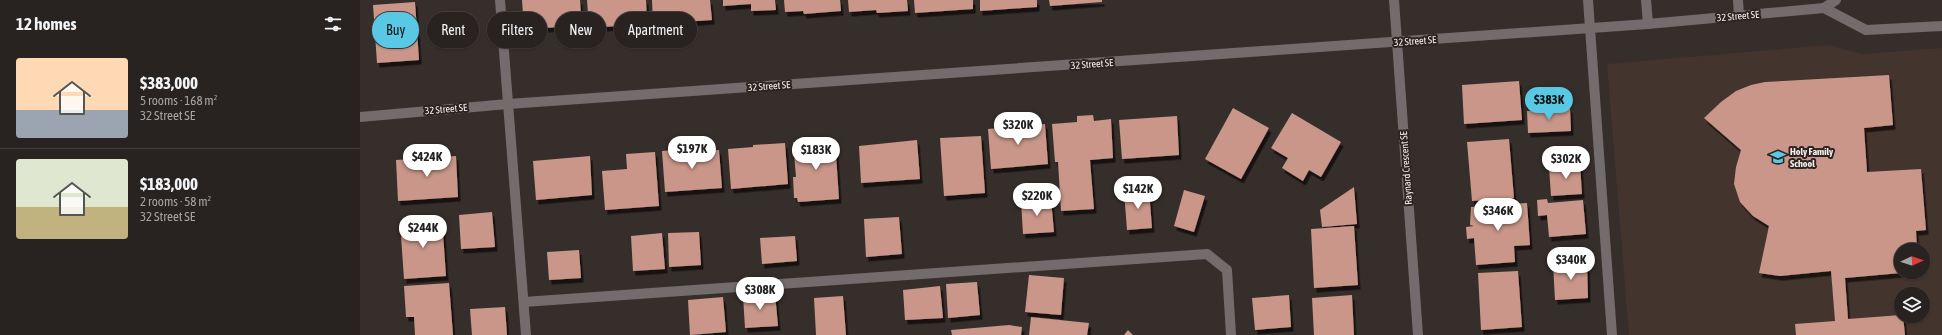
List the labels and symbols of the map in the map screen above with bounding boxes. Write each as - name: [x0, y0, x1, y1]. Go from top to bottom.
- street label: 32 Street SE: [1716, 9, 1760, 23]
- street label: 32 Street SE: [1393, 34, 1437, 48]
- street label: 32 Street SE: [1070, 57, 1114, 71]
- street label: 32 Street SE: [747, 79, 791, 93]
- pin: $383K: [1521, 87, 1577, 121]
- street label: 32 Street SE: [424, 102, 468, 116]
- pin: $320K: [990, 112, 1046, 146]
- street label: Raynard Crescent SE: [1398, 130, 1414, 205]
- pin: $197K: [664, 136, 720, 170]
- pin: $183K: [788, 137, 844, 171]
- pin: $424K: [399, 144, 455, 178]
- pin: $302K: [1538, 146, 1594, 180]
- place label: Holy Family School: [1790, 146, 1834, 169]
- school or university icon: Holy Family School: [1769, 148, 1787, 166]
- pin: $142K: [1110, 176, 1166, 210]
- pin: $220K: [1009, 183, 1065, 217]
- pin: $346K: [1470, 198, 1526, 232]
- pin: $244K: [395, 215, 451, 249]
- north arrow: [1894, 243, 1930, 279]
- pin: $340K: [1543, 247, 1599, 281]
- pin: $308K: [732, 277, 788, 311]

